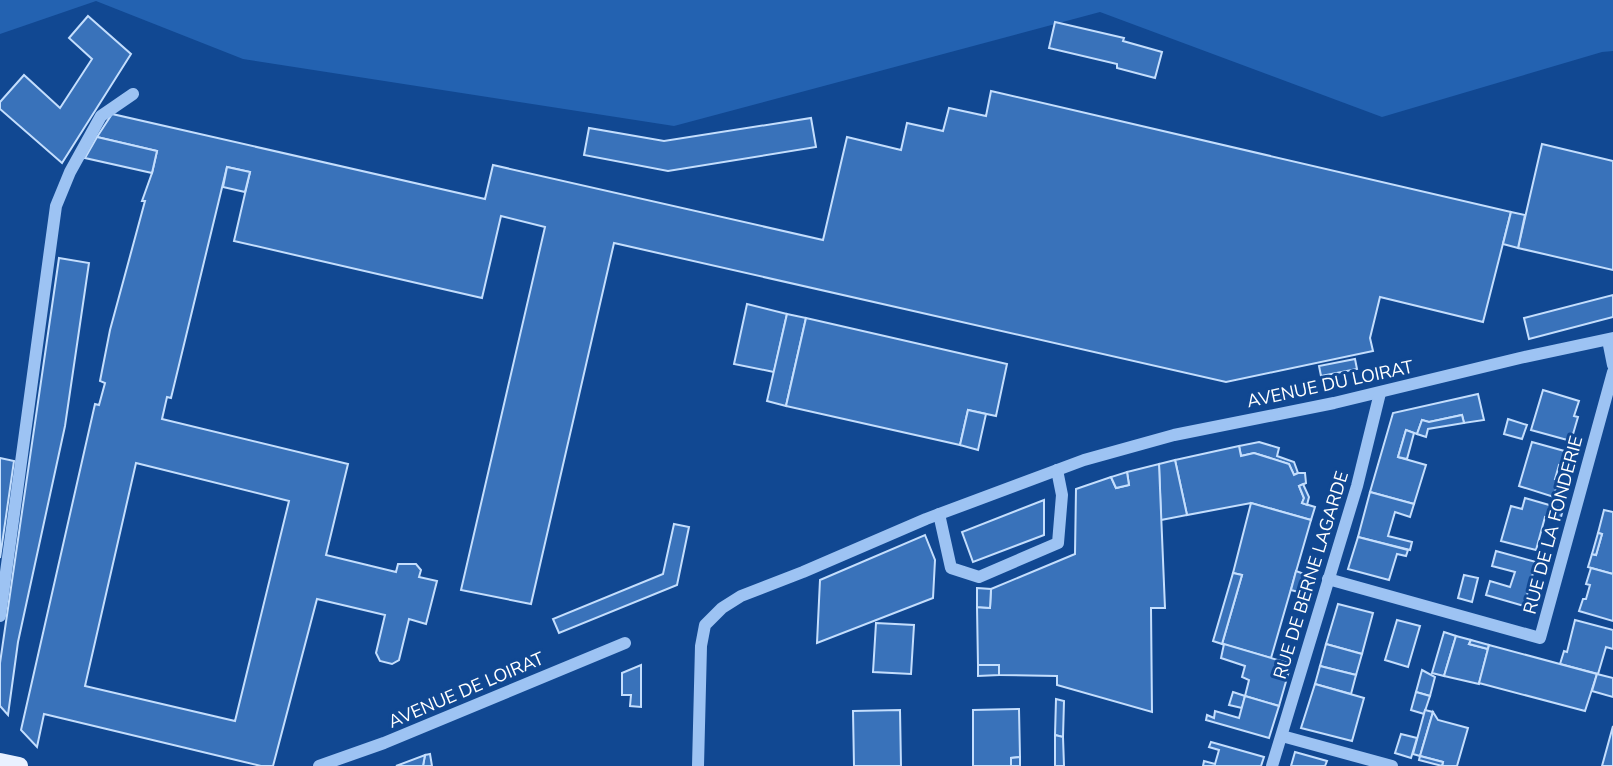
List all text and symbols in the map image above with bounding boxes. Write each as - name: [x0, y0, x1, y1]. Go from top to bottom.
- street label: AVENUE DU LOIRAT: [1245, 355, 1416, 413]
- street label: RUE DE LA FONDERIE: [1518, 433, 1588, 617]
- street label: RUE DE BERNE LAGARDE: [1268, 468, 1354, 682]
- street label: AVENUE DE LOIRAT: [384, 646, 548, 734]

